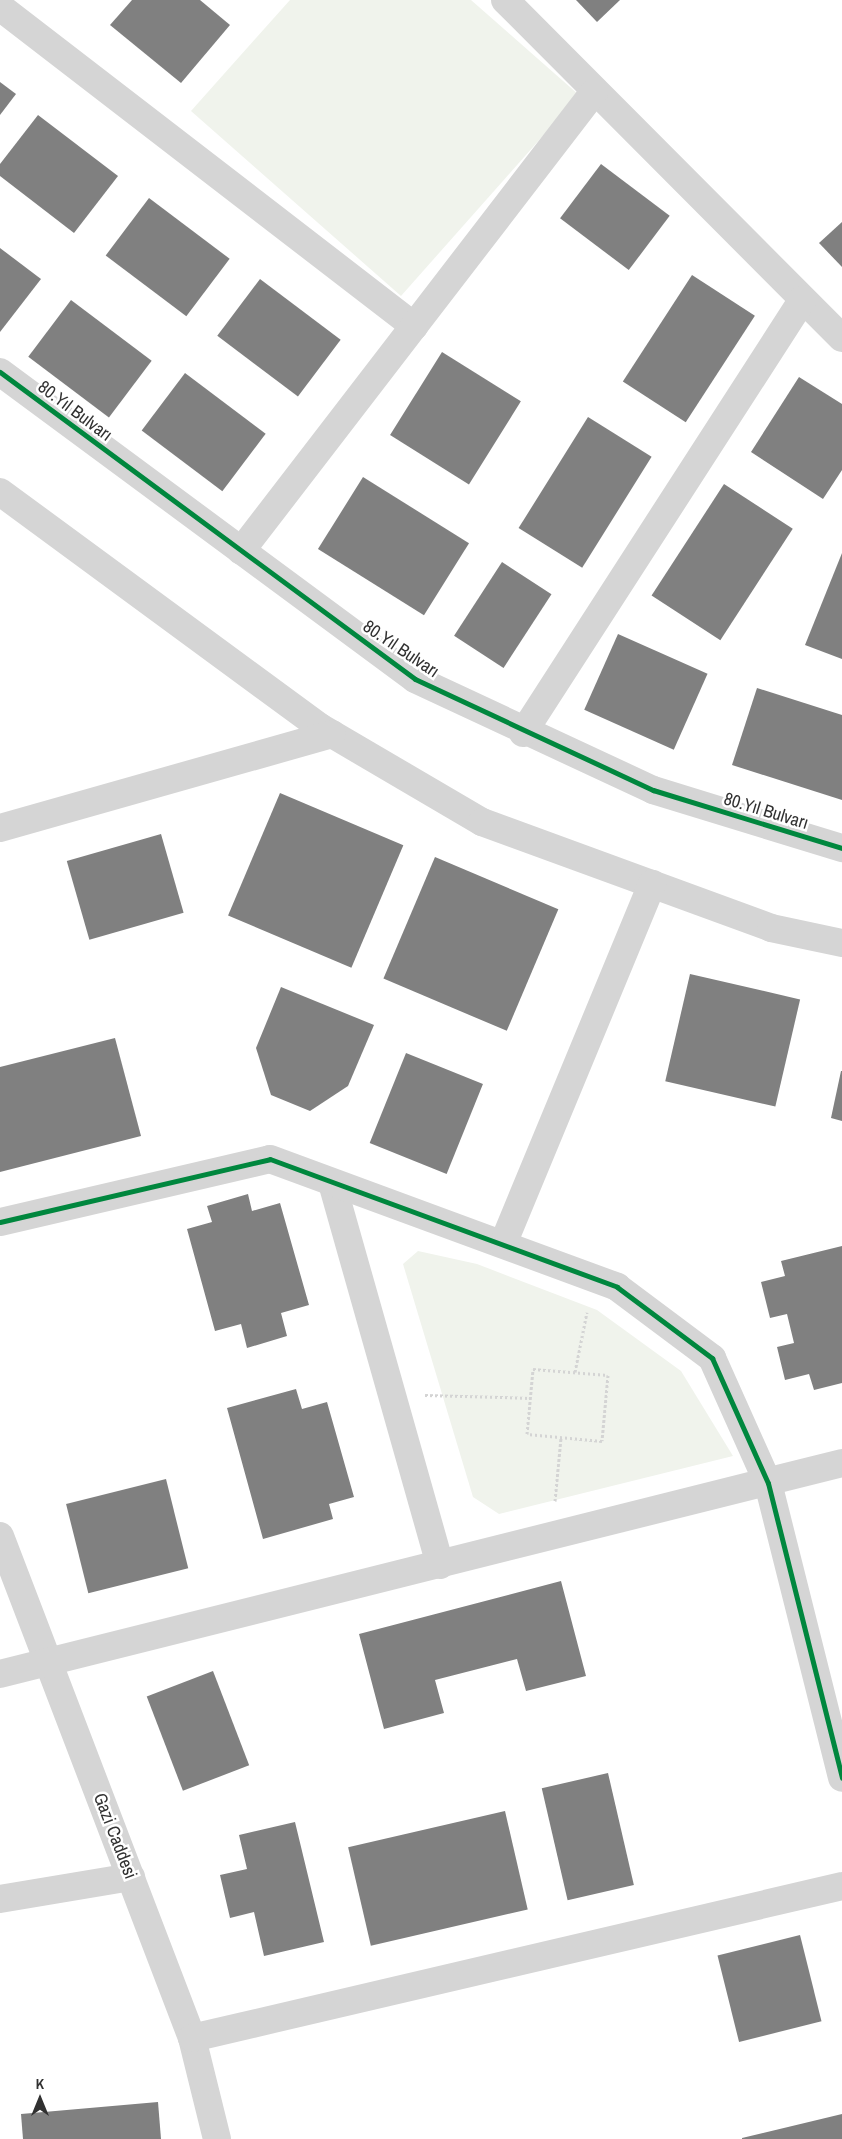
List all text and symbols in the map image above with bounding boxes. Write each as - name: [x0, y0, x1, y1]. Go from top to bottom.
- street label: 80.Yıl Bulvarı: [34, 376, 116, 446]
- street label: 80.Yıl Bulvarı: [359, 616, 443, 682]
- street label: 80.Yıl Bulvarı: [721, 788, 811, 834]
- street label: Gazi Caddesi: [89, 1790, 141, 1882]
- north arrow: [15, 2074, 65, 2124]
- text: K: [36, 2075, 44, 2093]

